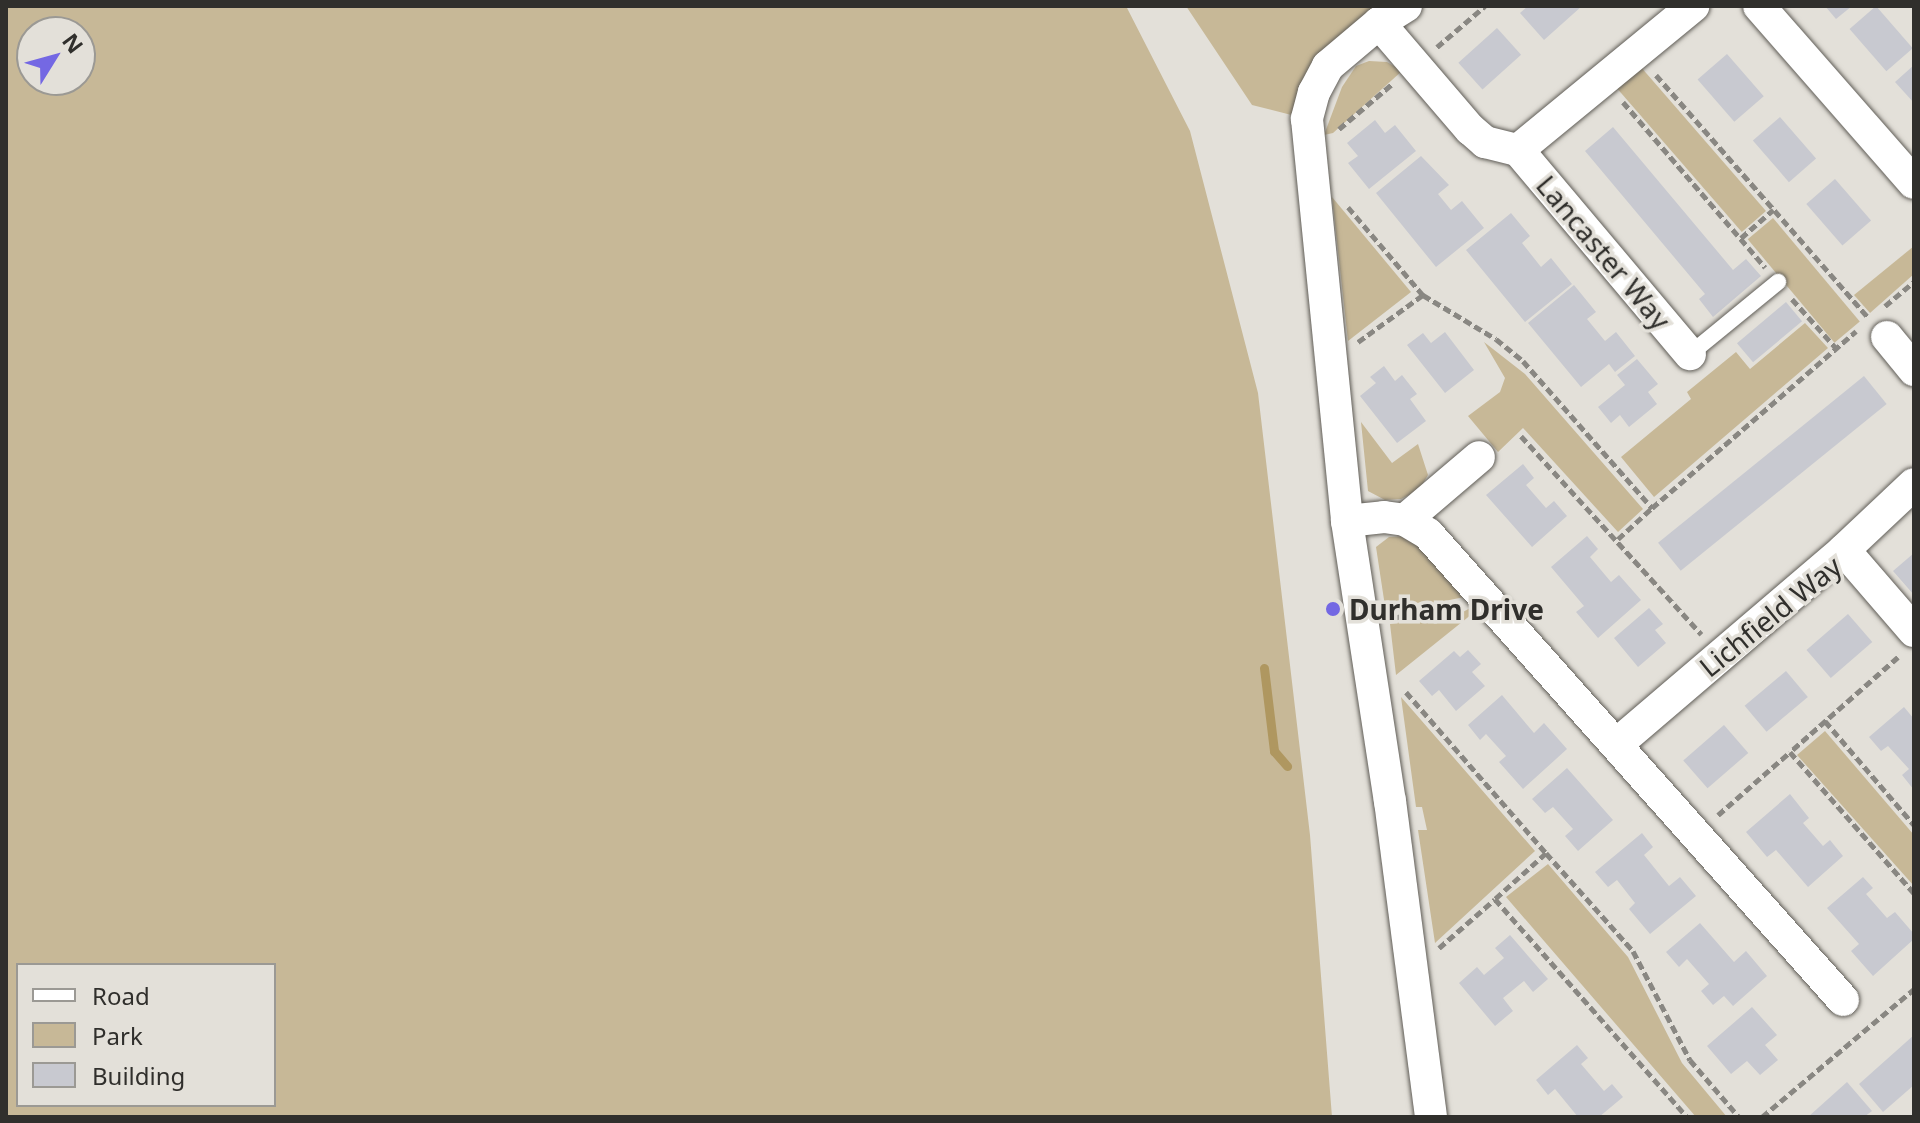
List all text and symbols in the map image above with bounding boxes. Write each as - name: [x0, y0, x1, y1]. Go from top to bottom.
- north arrow: [16, 16, 96, 96]
- text: N: [56, 27, 91, 59]
- street label: Lancaster Way: [1530, 168, 1678, 336]
- street label: Lichfield Way: [1692, 549, 1848, 683]
- place label: Durham Drive: [1349, 592, 1544, 626]
- marker: Durham Drive: [1324, 600, 1342, 618]
- legend: [16, 963, 276, 1107]
- text: Road: [92, 979, 150, 1012]
- text: Park: [92, 1019, 143, 1052]
- text: Building: [92, 1059, 185, 1092]

